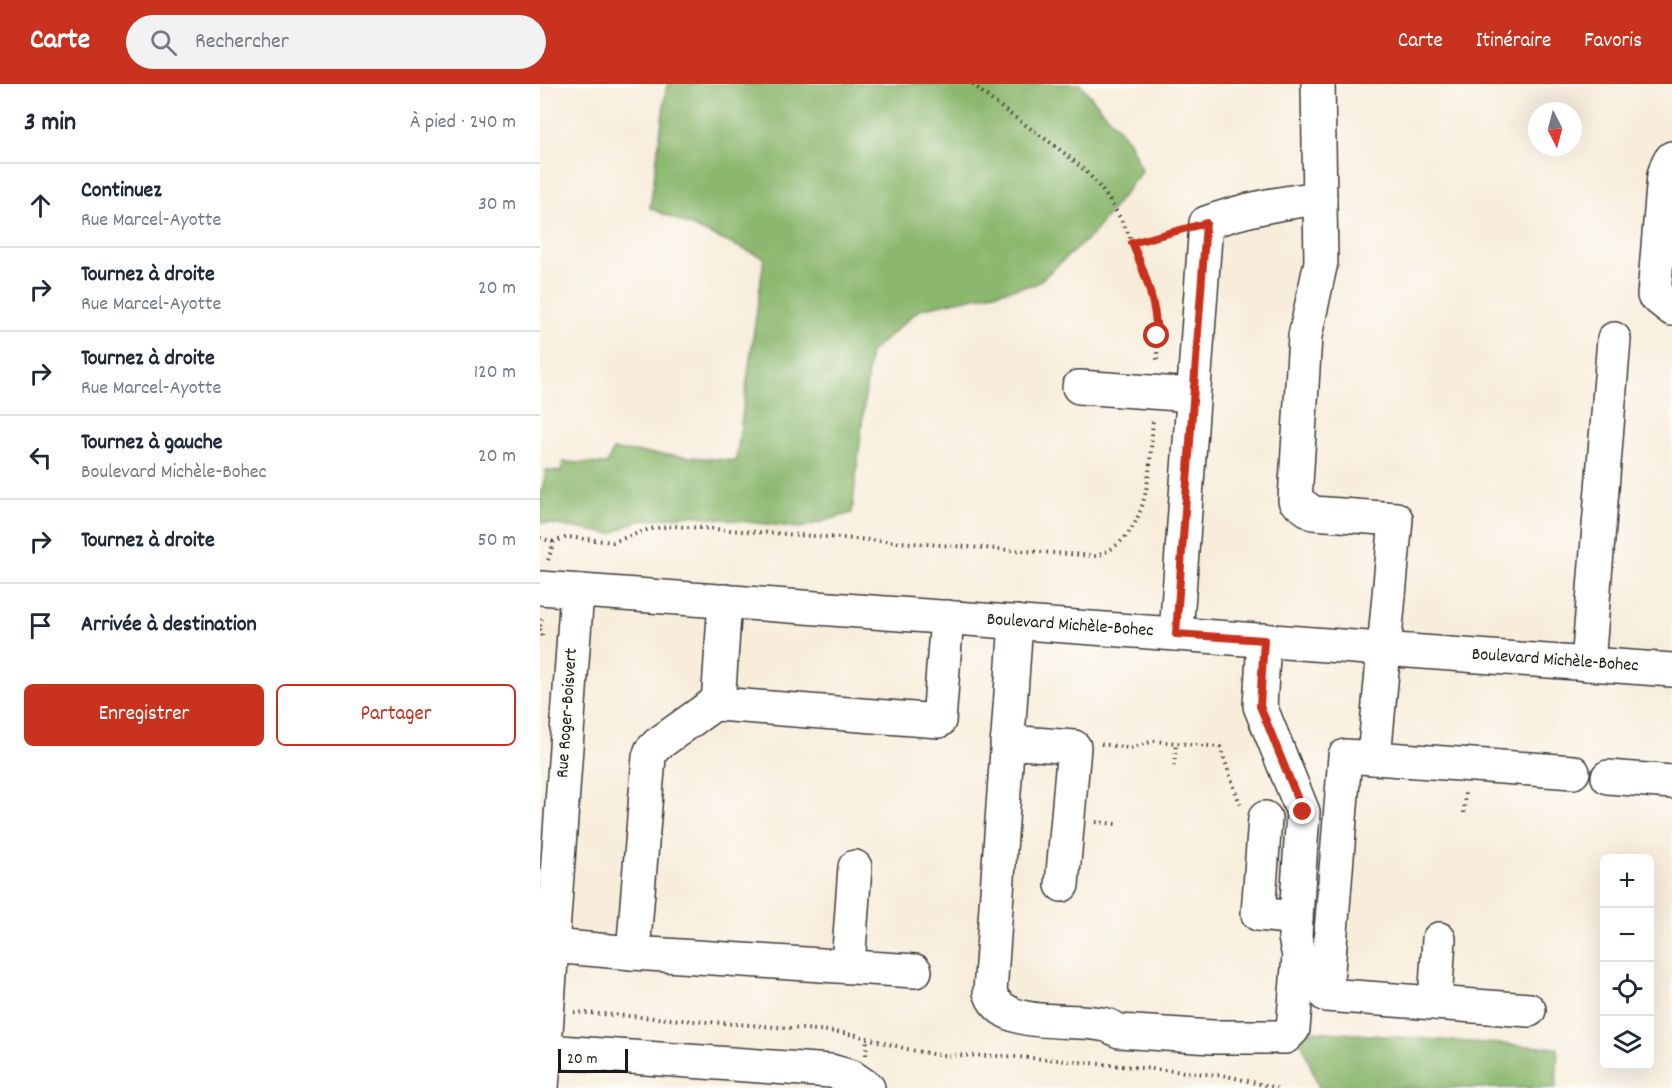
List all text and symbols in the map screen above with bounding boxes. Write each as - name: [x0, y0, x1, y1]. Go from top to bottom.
- search box: [126, 15, 546, 69]
- text: Carte: [30, 22, 90, 62]
- icon: search: [147, 26, 180, 59]
- text: Rechercher: [195, 27, 289, 58]
- text: Carte: [1398, 27, 1443, 57]
- text: Itinéraire: [1476, 27, 1551, 57]
- text: Favoris: [1584, 27, 1642, 57]
- north arrow: [1528, 102, 1582, 156]
- text: 3 min: [24, 105, 76, 142]
- text: À pied · 240 m: [410, 109, 516, 137]
- text: Continuez: [81, 176, 162, 207]
- icon: ahead: [24, 189, 57, 222]
- text: 30 m: [478, 191, 516, 219]
- text: Rue Marcel-Ayotte: [81, 207, 221, 235]
- text: Tournez à droite: [81, 260, 215, 291]
- icon: right: [24, 273, 57, 306]
- text: 20 m: [478, 275, 516, 303]
- text: Rue Marcel-Ayotte: [81, 291, 221, 319]
- route start: [1143, 322, 1169, 348]
- text: Tournez à droite: [81, 344, 215, 375]
- icon: right: [24, 357, 57, 390]
- text: 120 m: [474, 359, 516, 387]
- text: Rue Marcel-Ayotte: [81, 375, 221, 403]
- text: Tournez à gauche: [81, 428, 223, 459]
- icon: left: [24, 441, 57, 474]
- text: 20 m: [478, 443, 516, 471]
- text: Boulevard Michèle-Bohec: [81, 459, 267, 487]
- icon: right: [24, 525, 57, 558]
- text: Tournez à droite: [81, 526, 215, 557]
- text: 50 m: [478, 527, 516, 555]
- street label: Boulevard Michèle-Bohec: [986, 608, 1154, 644]
- icon: arrive: [24, 609, 57, 642]
- text: Arrivée à destination: [81, 610, 257, 641]
- street label: Boulevard Michèle-Bohec: [1471, 643, 1639, 679]
- street label: Rue Roger-Boisvert: [551, 647, 585, 779]
- button: Enregistrer: [24, 684, 264, 746]
- button: Partager: [276, 684, 516, 746]
- route end: [1289, 798, 1315, 824]
- map controls: [1600, 854, 1654, 1070]
- button: +: [1600, 854, 1654, 908]
- button: −: [1600, 908, 1654, 962]
- button: locate: [1600, 962, 1654, 1016]
- button: layers: [1600, 1016, 1654, 1070]
- scale bar: [558, 1046, 628, 1074]
- text: 20 m: [567, 1048, 597, 1071]

